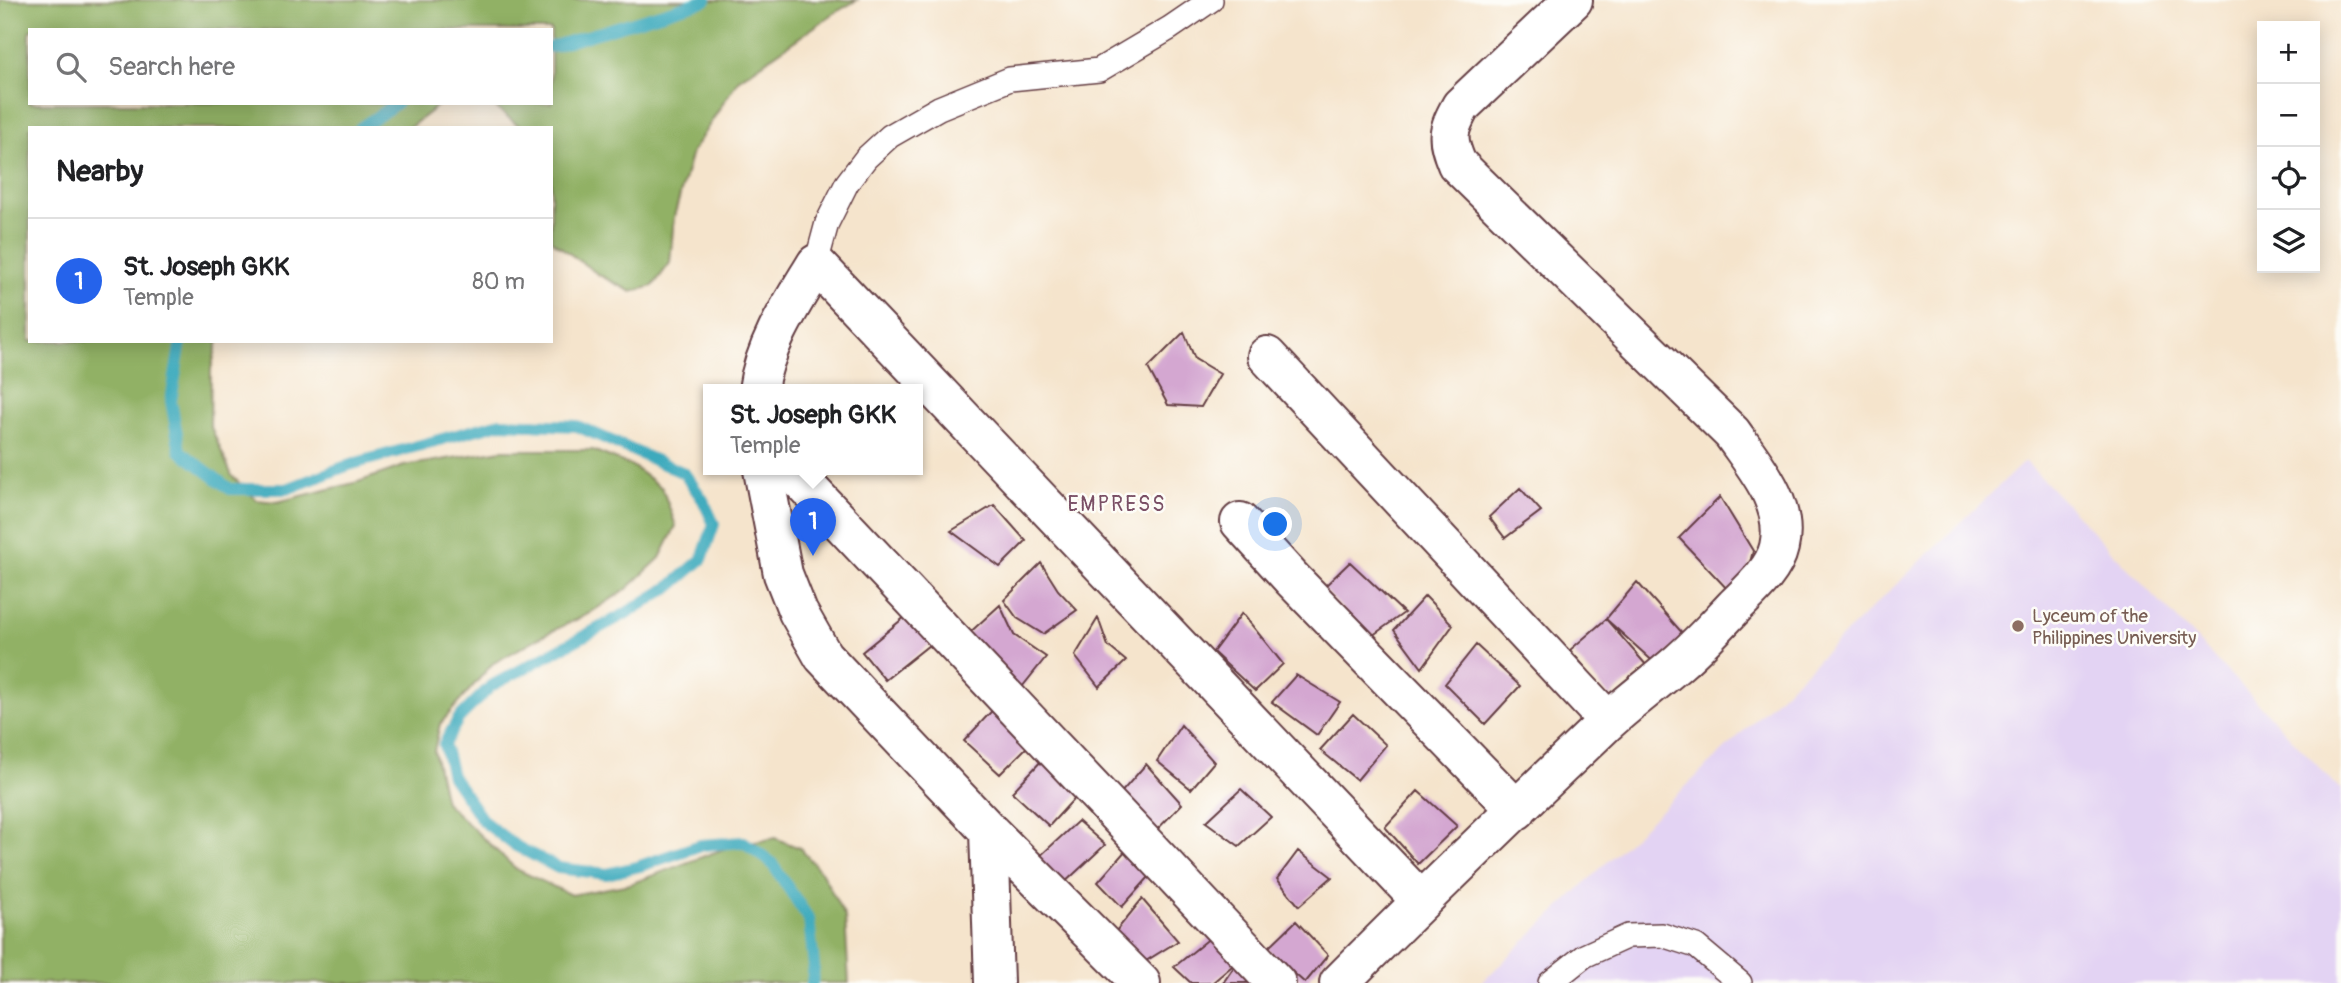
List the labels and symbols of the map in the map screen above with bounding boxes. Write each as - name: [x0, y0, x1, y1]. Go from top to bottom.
- district label: EMPRESS: [1067, 491, 1167, 518]
- pin: 1: [790, 498, 836, 556]
- your location: [1258, 507, 1292, 541]
- place label: Lyceum of the Philippines University: [2032, 604, 2196, 650]
- marker: Lyceum of the Philippines University: [2010, 618, 2026, 634]

